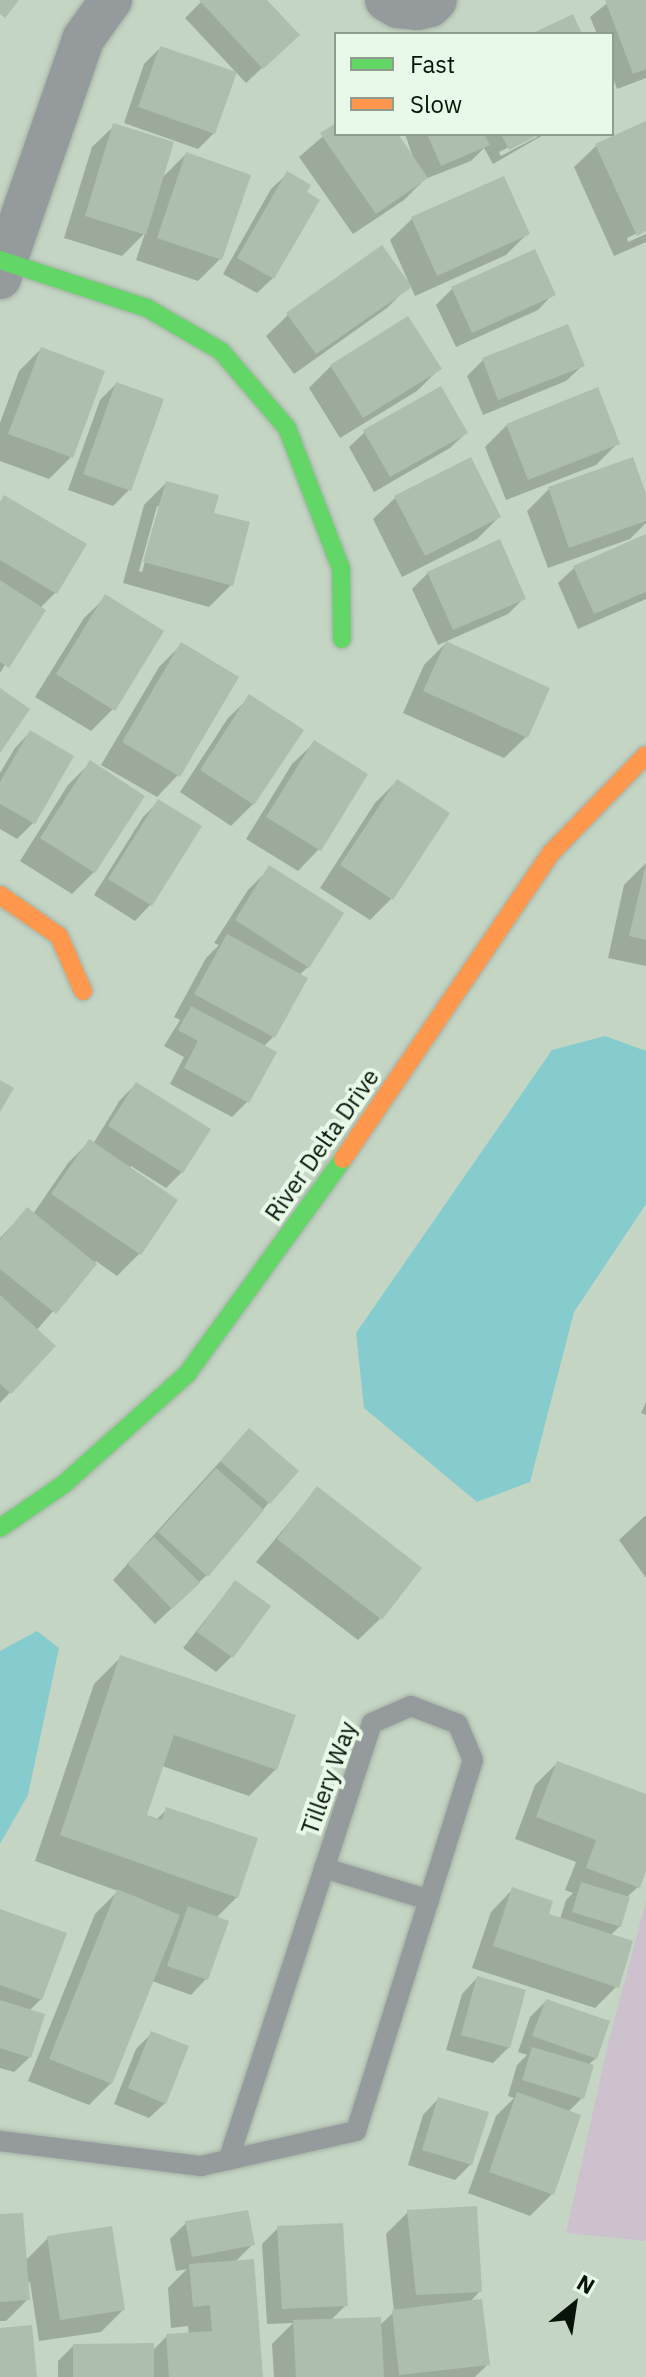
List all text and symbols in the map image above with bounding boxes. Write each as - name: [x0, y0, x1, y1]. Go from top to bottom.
- legend: [334, 32, 614, 136]
- text: Fast: [410, 48, 455, 80]
- text: Slow: [410, 88, 462, 120]
- street label: River Delta Drive: [259, 1063, 385, 1227]
- street label: Tillery Way: [295, 1717, 363, 1839]
- north arrow: [534, 2265, 614, 2345]
- text: N: [572, 2267, 600, 2300]

